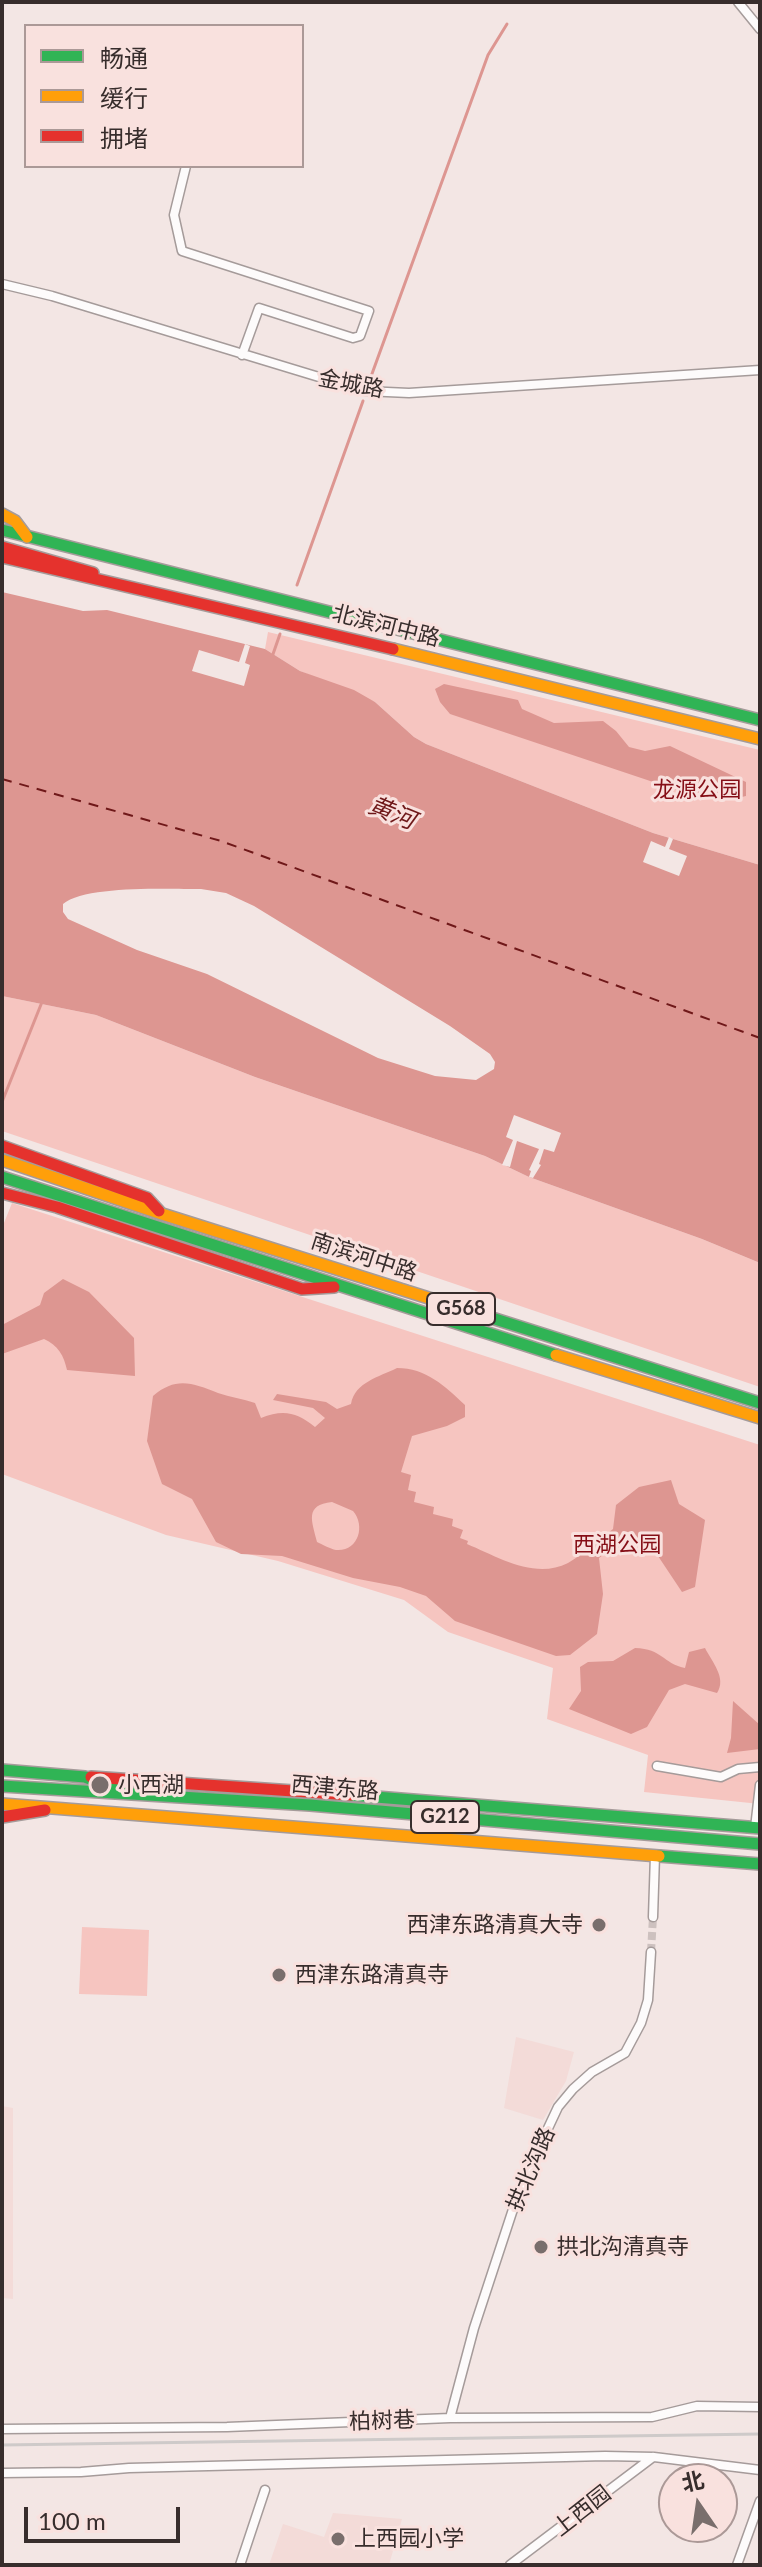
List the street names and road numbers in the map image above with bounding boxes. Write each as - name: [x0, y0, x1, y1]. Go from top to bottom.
- street label: 金城路: [316, 365, 386, 403]
- street label: 北滨河中路: [329, 600, 443, 652]
- street label: 南滨河中路: [308, 1227, 420, 1287]
- road number: G568: [427, 1293, 495, 1325]
- street label: 西津东路: [290, 1771, 380, 1805]
- road number: G212: [411, 1801, 479, 1833]
- street label: 拱北沟路: [502, 2123, 560, 2215]
- street label: 柏树巷: [349, 2407, 415, 2435]
- street label: 上西园: [548, 2480, 616, 2542]

